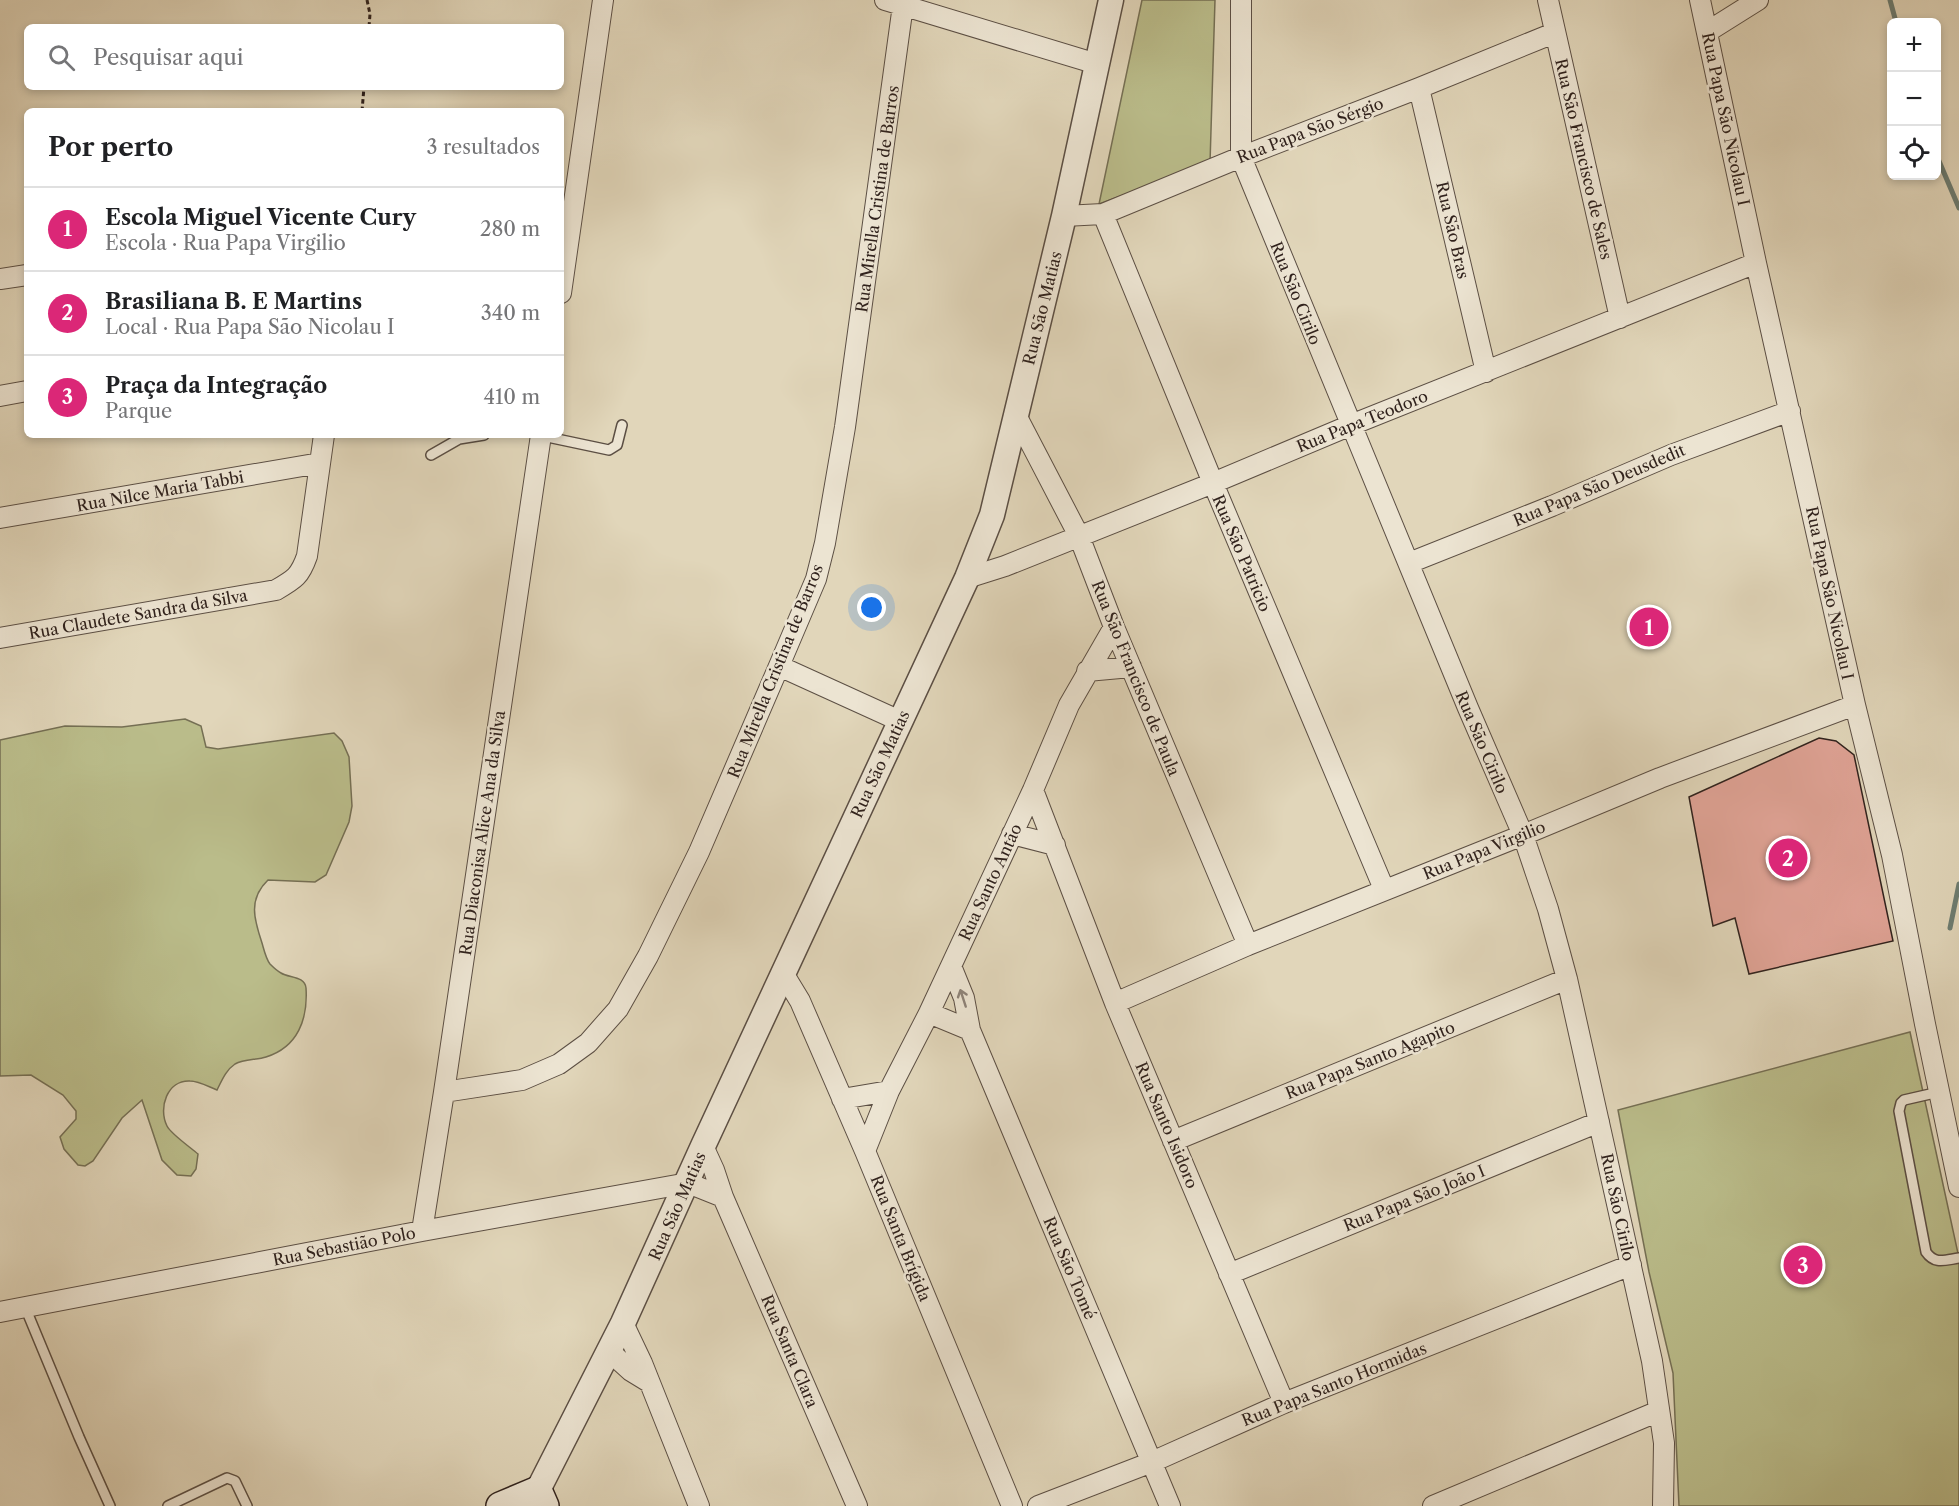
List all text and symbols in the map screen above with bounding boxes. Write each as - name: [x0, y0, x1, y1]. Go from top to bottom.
- map controls: [1887, 18, 1941, 180]
- button: +: [1887, 18, 1941, 72]
- search box: [24, 24, 564, 90]
- street label: Rua Papa São Nicolau I: [1698, 30, 1754, 208]
- icon: search: [45, 41, 78, 74]
- text: Pesquisar aqui: [93, 44, 243, 71]
- street label: Rua São Francisco de Sales: [1551, 56, 1617, 262]
- button: −: [1887, 72, 1941, 126]
- street label: Rua Mirella Cristina de Barros: [851, 84, 903, 314]
- street label: Rua Papa São Sérgio: [1234, 93, 1386, 167]
- button: locate: [1887, 126, 1941, 180]
- text: Por perto: [48, 131, 173, 163]
- text: 3 resultados: [427, 135, 540, 159]
- street label: Rua São Bras: [1432, 179, 1474, 281]
- text: Escola Miguel Vicente Cury: [105, 204, 416, 231]
- text: 1: [63, 217, 72, 241]
- text: 280 m: [480, 217, 540, 241]
- text: Escola · Rua Papa Virgilio: [105, 231, 346, 255]
- street label: Rua São Cirilo: [1266, 239, 1326, 348]
- street label: Rua São Matias: [1018, 249, 1066, 367]
- text: Brasiliana B. E Martins: [105, 288, 362, 315]
- text: 2: [62, 301, 73, 325]
- text: 340 m: [481, 301, 540, 325]
- text: Local · Rua Papa São Nicolau I: [105, 315, 395, 339]
- text: Praça da Integração: [105, 372, 327, 399]
- text: 3: [62, 385, 73, 409]
- text: 410 m: [483, 385, 540, 409]
- street label: Rua Papa Teodoro: [1293, 385, 1431, 456]
- text: Parque: [105, 399, 172, 423]
- street label: Rua Papa São Deusdedit: [1510, 440, 1688, 530]
- street label: Rua Nilce Maria Tabbi: [75, 466, 245, 516]
- street label: Rua São Patricio: [1208, 491, 1276, 615]
- street label: Rua Papa São Nicolau I: [1802, 504, 1858, 682]
- street label: Rua Mirella Cristina de Barros: [723, 561, 827, 781]
- street label: Rua São Francisco de Paula: [1088, 577, 1185, 779]
- street label: Rua Claudete Sandra da Silva: [27, 585, 250, 643]
- your location: [857, 593, 886, 622]
- pin: 1: [1630, 604, 1668, 650]
- street label: Rua São Cirilo: [1451, 688, 1513, 796]
- street label: Rua São Matias: [846, 707, 914, 821]
- street label: Rua Diaconisa Alice Ana da Silva: [455, 709, 509, 957]
- street label: Rua Papa Virgilio: [1420, 816, 1548, 884]
- street label: Rua Santo Antão: [954, 820, 1026, 944]
- pin: 2: [1768, 836, 1808, 880]
- one-way arrow: [956, 989, 967, 1007]
- street label: Rua Papa Santo Agapito: [1282, 1017, 1458, 1103]
- street label: Rua Santo Isidoro: [1131, 1059, 1203, 1191]
- street label: Rua São Matias: [644, 1149, 710, 1263]
- street label: Rua São Cirilo: [1597, 1151, 1639, 1263]
- street label: Rua Papa São João I: [1340, 1160, 1488, 1236]
- street label: Rua Santa Brígida: [867, 1172, 936, 1305]
- street label: Rua São Tomé: [1039, 1214, 1101, 1322]
- street label: Rua Sebastião Polo: [271, 1222, 417, 1270]
- pin: 3: [1784, 1242, 1822, 1288]
- street label: Rua Santa Clara: [757, 1291, 823, 1411]
- street label: Rua Papa Santo Hormidas: [1239, 1338, 1429, 1430]

